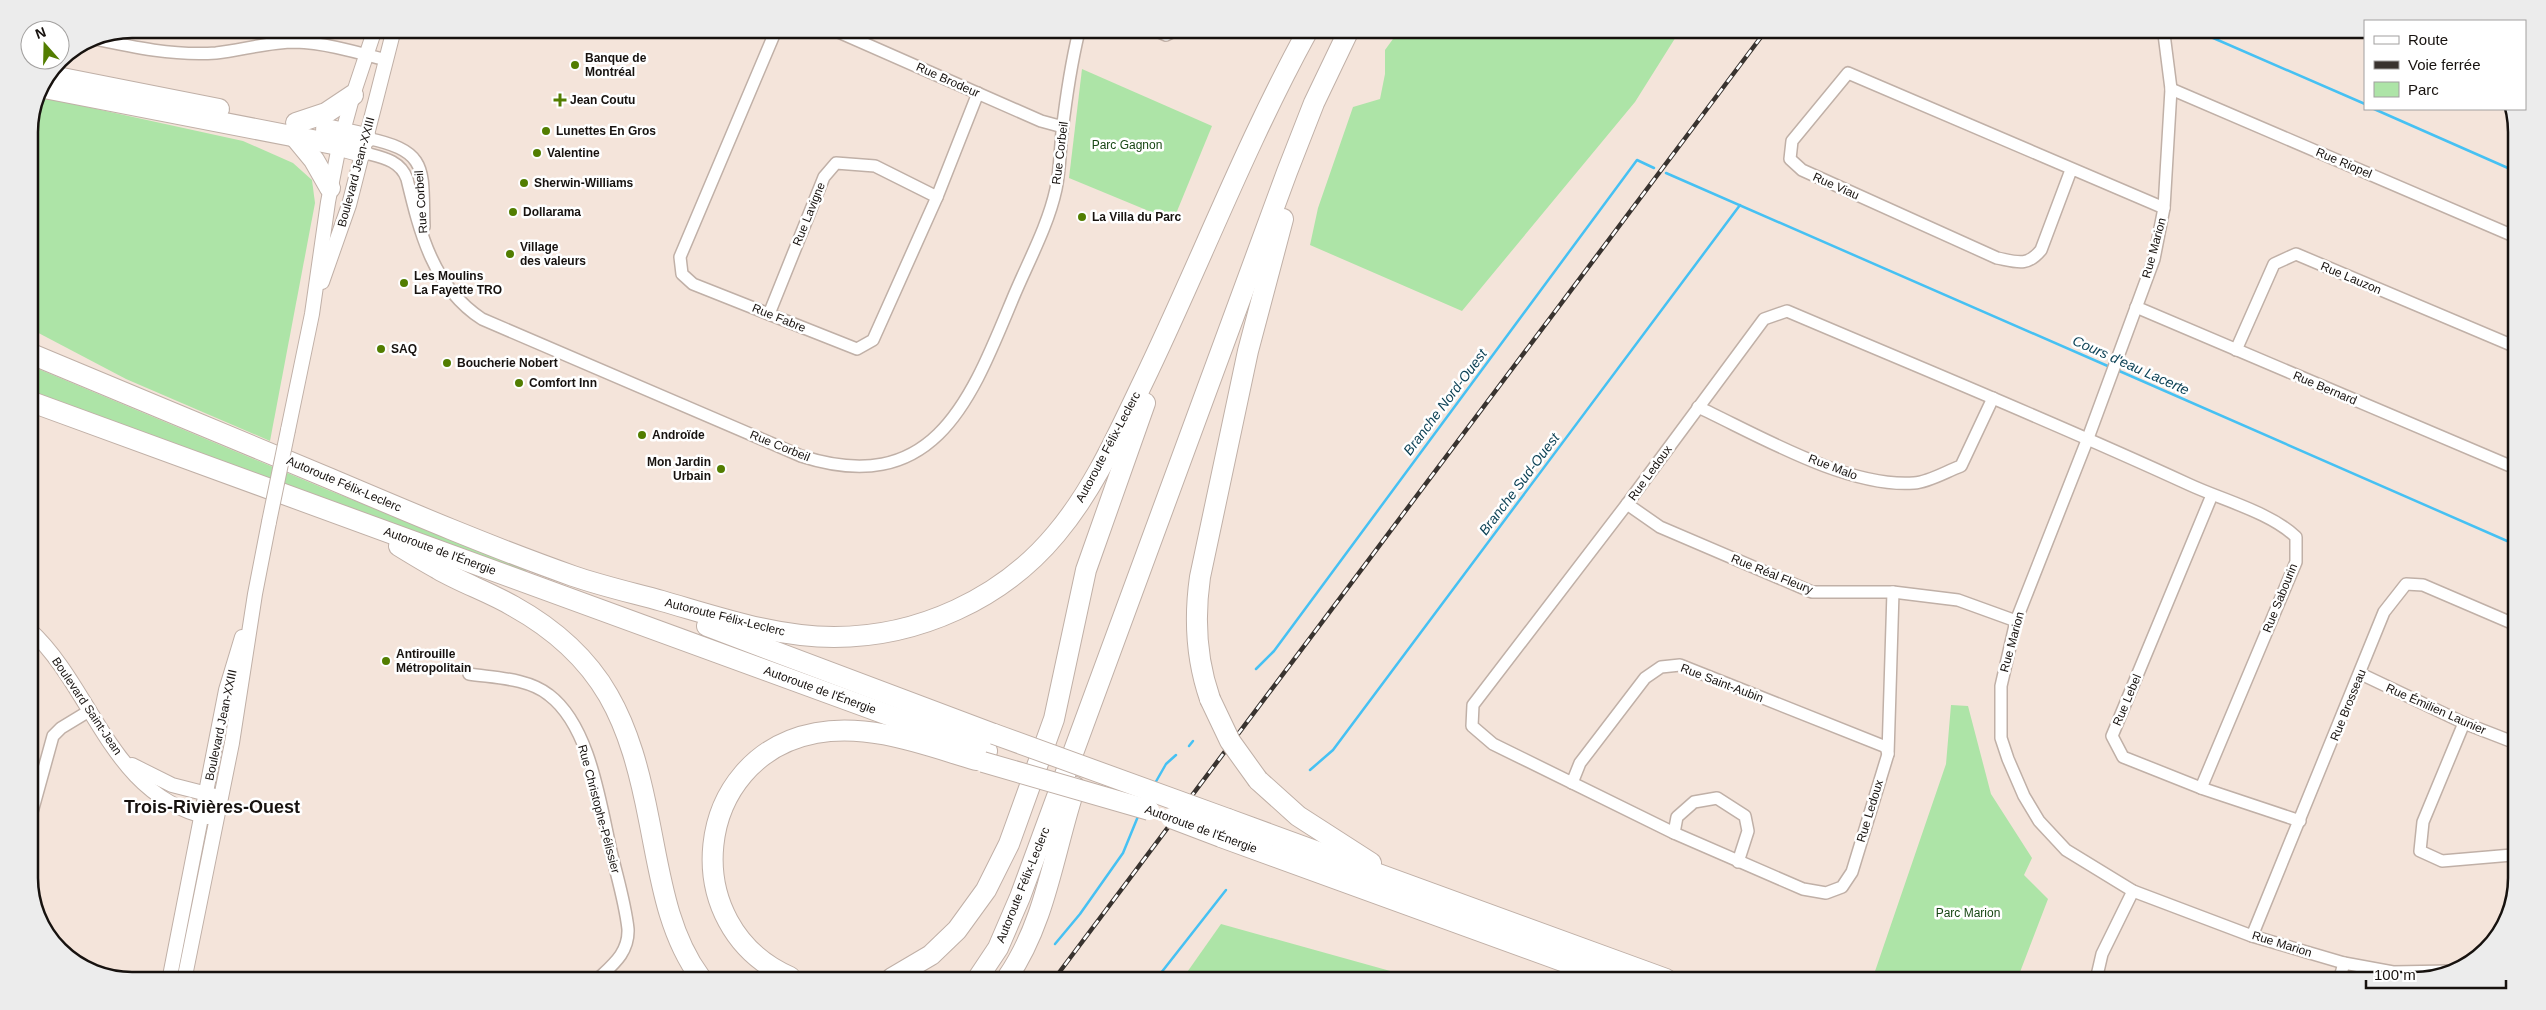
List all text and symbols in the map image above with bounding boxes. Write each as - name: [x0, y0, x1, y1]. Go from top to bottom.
- north arrow: [20, 20, 70, 70]
- legend: [2364, 20, 2526, 110]
- text: N: [33, 24, 48, 42]
- text: Route: [2408, 31, 2448, 48]
- place label: Banque de Montréal: [585, 51, 647, 79]
- text: Voie ferrée: [2408, 56, 2481, 73]
- marker: Banque de Montréal: [569, 59, 581, 71]
- street label: Rue Brodeur: [914, 60, 982, 100]
- text: Parc: [2408, 81, 2439, 98]
- place label: Jean Coutu: [570, 93, 635, 107]
- marker: Jean Coutu: [554, 94, 566, 106]
- street label: Boulevard Jean-XXIII: [335, 115, 377, 229]
- street label: Rue Corbeil: [1049, 121, 1071, 185]
- place label: Lunettes En Gros: [556, 124, 656, 138]
- marker: Lunettes En Gros: [540, 125, 552, 137]
- park label: Parc Gagnon: [1092, 138, 1162, 152]
- street label: Rue Riopel: [2314, 145, 2374, 181]
- place label: Valentine: [547, 146, 600, 160]
- marker: Valentine: [531, 147, 543, 159]
- street label: Rue Corbeil: [412, 170, 430, 234]
- street label: Rue Viau: [1811, 170, 1861, 202]
- place label: Sherwin-Williams: [534, 176, 634, 190]
- marker: Sherwin-Williams: [518, 177, 530, 189]
- street label: Rue Lavigne: [790, 180, 828, 248]
- place label: Dollarama: [523, 205, 581, 219]
- marker: Dollarama: [507, 206, 519, 218]
- place label: La Villa du Parc: [1092, 210, 1181, 224]
- marker: La Villa du Parc: [1076, 211, 1088, 223]
- street label: Rue Marion: [2139, 216, 2169, 280]
- place label: Village des valeurs: [520, 240, 586, 268]
- marker: Village des valeurs: [504, 248, 516, 260]
- street label: Rue Lauzon: [2318, 259, 2384, 297]
- place label: Les Moulins La Fayette TRO: [414, 269, 502, 297]
- marker: Les Moulins La Fayette TRO: [398, 277, 410, 289]
- street label: Rue Fabre: [750, 301, 808, 335]
- water label: Cours d'eau Lacerte: [2070, 332, 2192, 398]
- place label: SAQ: [391, 342, 417, 356]
- marker: SAQ: [375, 343, 387, 355]
- water label: Branche Nord-Ouest: [1400, 345, 1491, 458]
- place label: Boucherie Nobert: [457, 356, 558, 370]
- marker: Boucherie Nobert: [441, 357, 453, 369]
- street label: Rue Bernard: [2291, 368, 2359, 408]
- place label: Comfort Inn: [529, 376, 597, 390]
- marker: Comfort Inn: [513, 377, 525, 389]
- street label: Autoroute Félix-Leclerc: [1073, 389, 1143, 505]
- place label: Androïde: [652, 428, 705, 442]
- street label: Rue Corbeil: [748, 428, 812, 464]
- marker: Androïde: [636, 429, 648, 441]
- water label: Branche Sud-Ouest: [1476, 429, 1563, 538]
- street label: Rue Ledoux: [1625, 443, 1675, 503]
- street label: Rue Malo: [1807, 451, 1860, 483]
- street label: Autoroute Félix-Leclerc: [284, 453, 404, 515]
- place label: Mon Jardin Urbain: [647, 455, 711, 483]
- marker: Mon Jardin Urbain: [715, 463, 727, 475]
- street label: Autoroute de l'Énergie: [382, 523, 499, 578]
- street label: Rue Réal Fleury: [1729, 551, 1815, 597]
- street label: Rue Sabourin: [2260, 561, 2300, 635]
- street label: Autoroute Félix-Leclerc: [663, 595, 787, 639]
- street label: Rue Marion: [1997, 610, 2027, 674]
- place label: Antirouille Métropolitain: [396, 647, 471, 675]
- street label: Boulevard Saint-Jean: [49, 655, 125, 757]
- marker: Antirouille Métropolitain: [380, 655, 392, 667]
- street label: Rue Saint-Aubin: [1679, 661, 1765, 705]
- street label: Autoroute de l'Énergie: [762, 662, 879, 717]
- street label: Rue Brosseau: [2327, 667, 2369, 743]
- street label: Boulevard Jean-XXIII: [202, 668, 240, 782]
- street label: Rue Lebel: [2110, 672, 2144, 728]
- street label: Rue Émilien Launier: [2384, 680, 2489, 737]
- street label: Rue Christophe-Pélissier: [575, 743, 623, 875]
- street label: Rue Ledoux: [1854, 778, 1886, 844]
- district label: Trois-Rivières-Ouest: [124, 797, 300, 817]
- street label: Autoroute de l'Énergie: [1143, 801, 1260, 856]
- street label: Autoroute Félix-Leclerc: [993, 825, 1053, 945]
- park label: Parc Marion: [1936, 906, 2000, 920]
- street label: Rue Marion: [2250, 928, 2314, 960]
- scale bar: [2366, 958, 2506, 990]
- text: 100 m: [2374, 966, 2416, 983]

